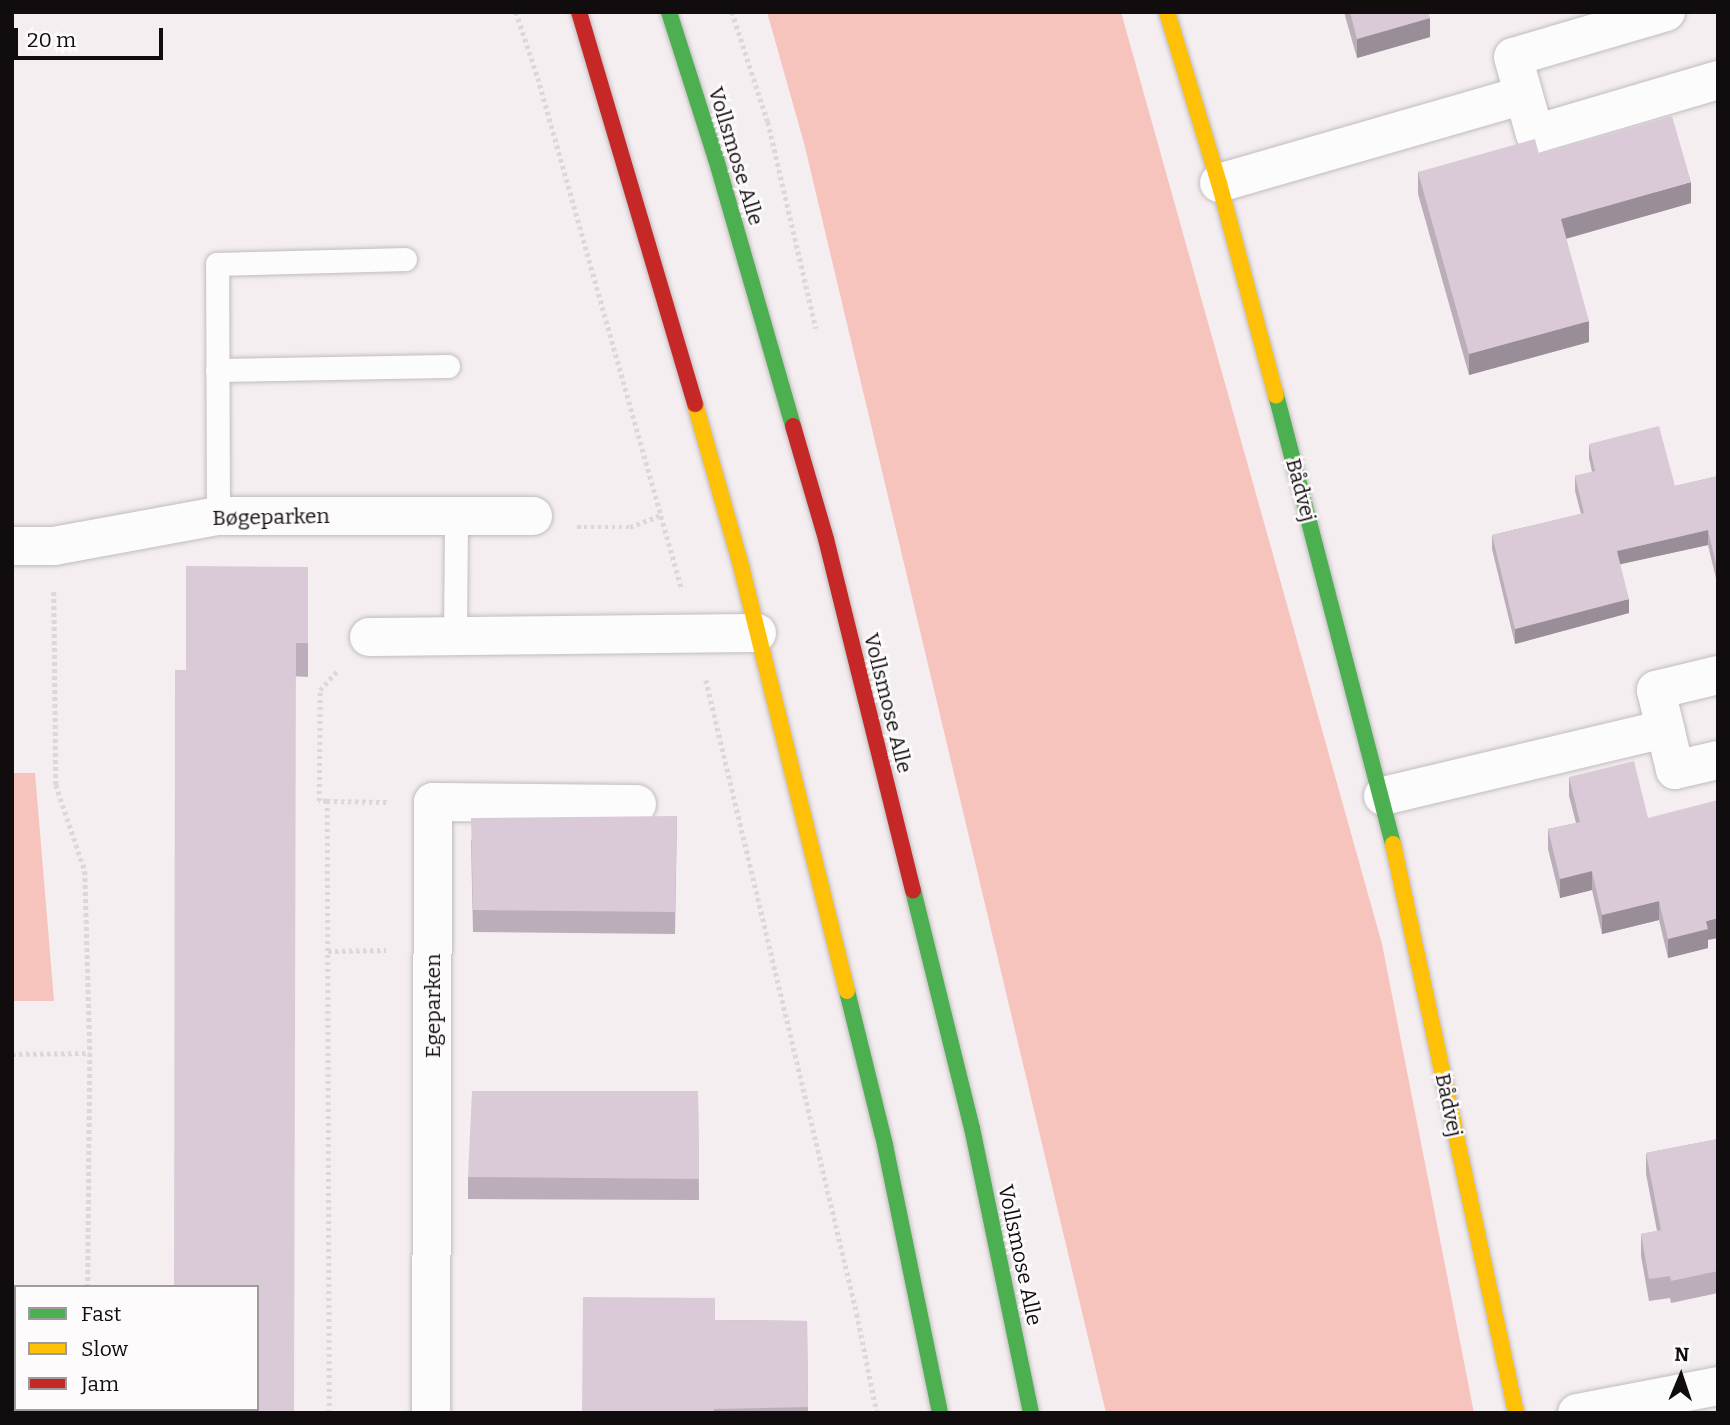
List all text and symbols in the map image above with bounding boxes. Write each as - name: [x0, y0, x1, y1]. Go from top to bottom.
- scale bar: [18, 14, 166, 58]
- text: 20 m: [27, 27, 76, 53]
- street label: Vollsmose Alle: [703, 84, 769, 228]
- street label: Bådvej: [1281, 456, 1321, 524]
- street label: Bøgeparken: [212, 503, 330, 531]
- street label: Vollsmose Alle: [858, 630, 918, 776]
- street label: Egeparken: [420, 954, 446, 1058]
- street label: Bådvej: [1430, 1071, 1468, 1139]
- street label: Vollsmose Alle: [993, 1182, 1047, 1328]
- legend: [14, 1285, 259, 1411]
- text: Fast: [81, 1301, 121, 1327]
- text: Slow: [81, 1336, 128, 1362]
- north arrow: [1646, 1341, 1716, 1411]
- text: N: [1674, 1343, 1689, 1366]
- text: Jam: [81, 1371, 119, 1397]

